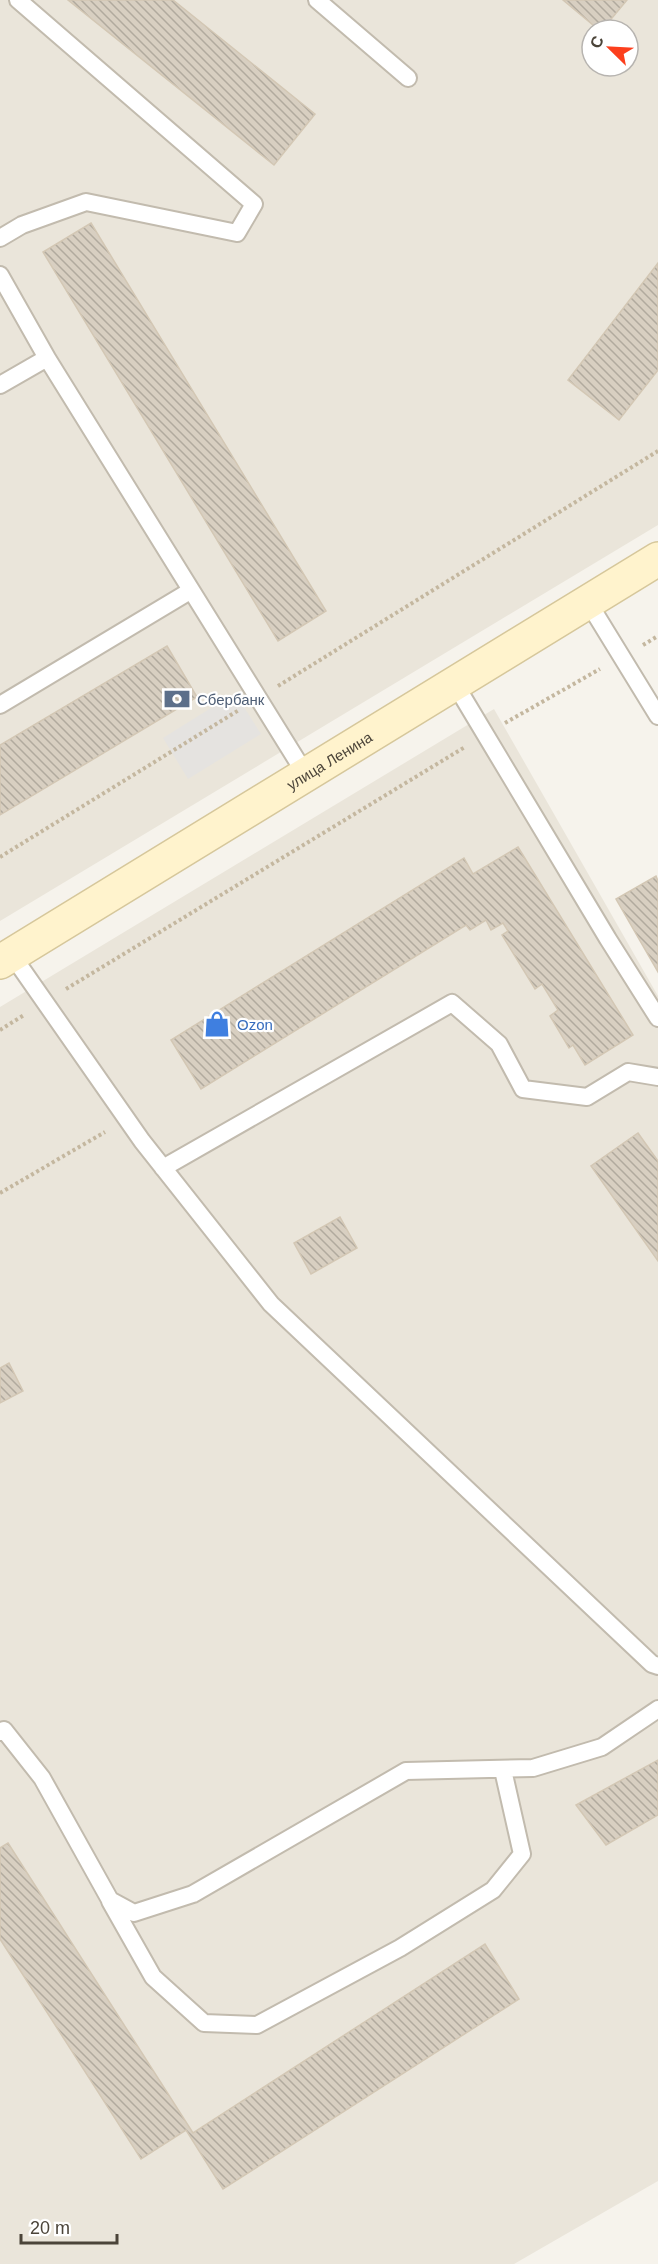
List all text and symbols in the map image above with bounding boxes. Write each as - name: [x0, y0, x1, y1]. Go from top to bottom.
- north arrow: [580, 18, 640, 78]
- text: С: [587, 33, 607, 51]
- bank icon: Сбербанк: [162, 684, 192, 714]
- place label: Сбербанк: [197, 691, 265, 708]
- street label: улица Ленина: [283, 727, 376, 793]
- shop icon: Ozon: [202, 1009, 232, 1039]
- place label: Ozon: [237, 1016, 273, 1033]
- scale bar: [21, 2207, 117, 2245]
- text: 20 m: [30, 2218, 70, 2238]

